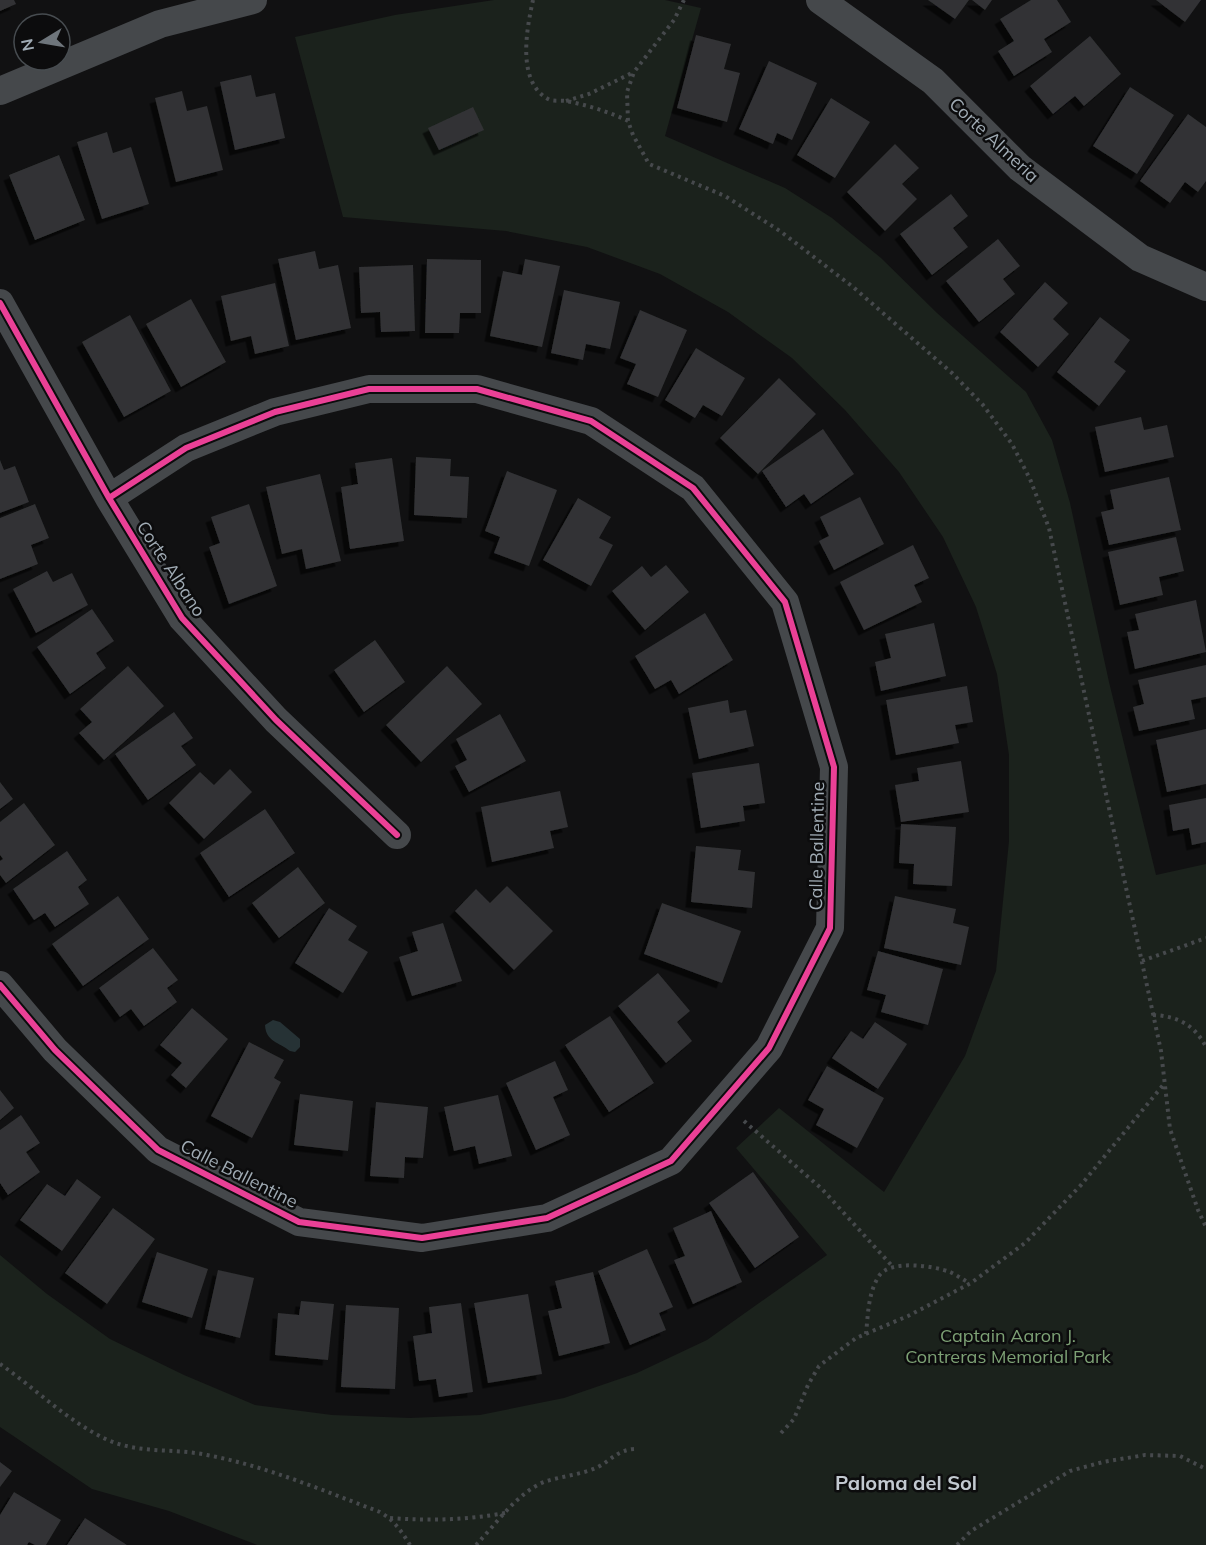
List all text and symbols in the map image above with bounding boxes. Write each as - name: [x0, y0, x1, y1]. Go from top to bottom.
- north arrow: [12, 12, 72, 72]
- text: N: [16, 37, 38, 53]
- street label: Corte Almeria: [945, 92, 1044, 187]
- street label: Corte Albano: [132, 517, 211, 621]
- street label: Calle Ballentine: [804, 781, 829, 911]
- street label: Calle Ballentine: [177, 1134, 302, 1213]
- park label: Captain Aaron J. Contreras Memorial Park: [905, 1324, 1112, 1368]
- district label: Paloma del Sol: [835, 1470, 977, 1495]

